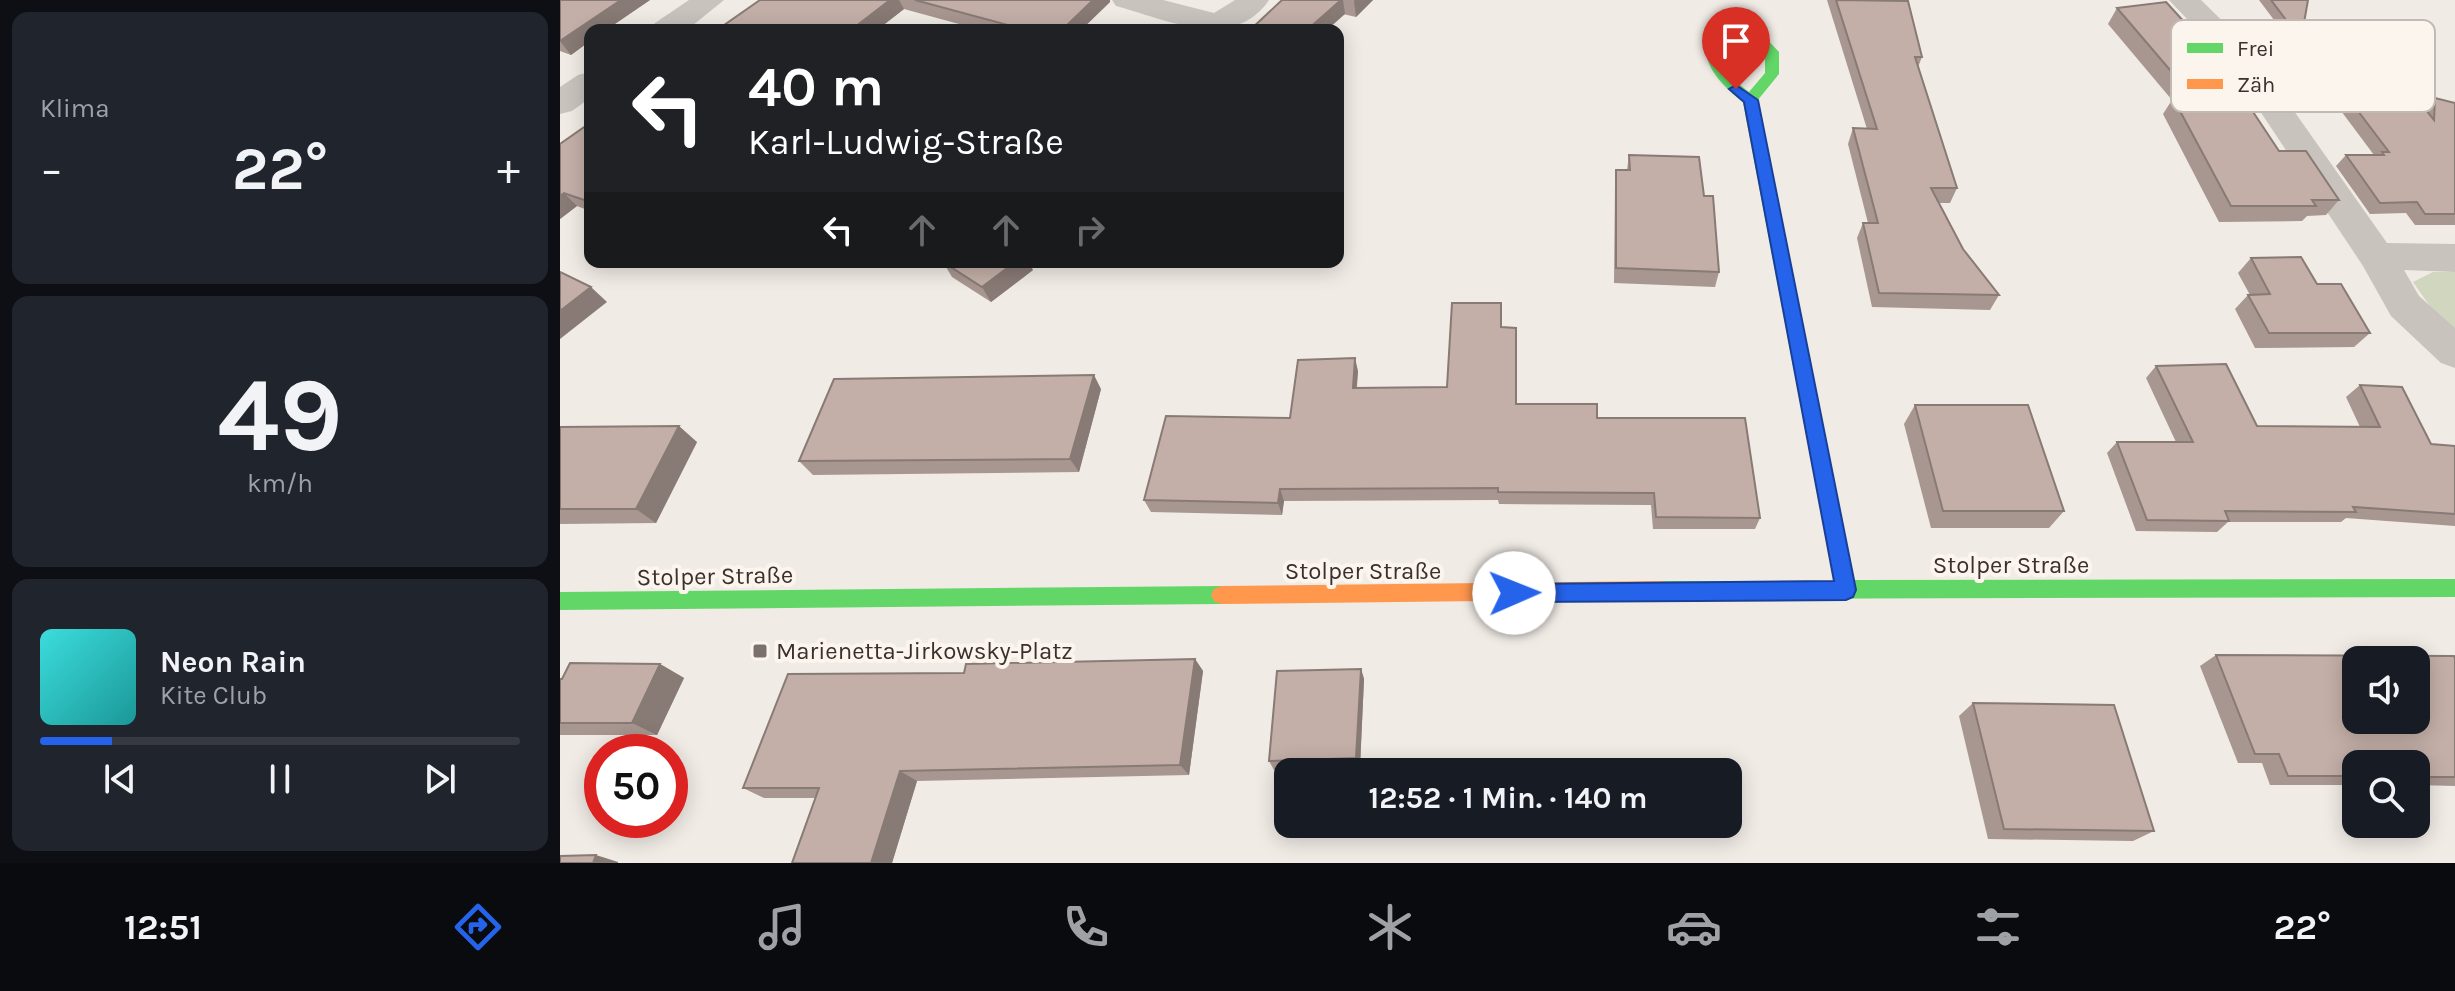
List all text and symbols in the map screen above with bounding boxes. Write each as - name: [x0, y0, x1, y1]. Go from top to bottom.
- pin: [1702, 7, 1770, 89]
- icon: arrive: [1714, 19, 1758, 63]
- legend: [2171, 20, 2435, 112]
- text: Frei: [2237, 36, 2274, 62]
- text: 40 m: [748, 54, 884, 119]
- icon: left: [616, 56, 720, 160]
- text: Zäh: [2237, 72, 2275, 98]
- text: Klima: [40, 93, 109, 124]
- text: Karl-Ludwig-Straße: [748, 121, 1064, 163]
- text: 22°: [232, 134, 328, 204]
- text: −: [40, 144, 63, 195]
- text: +: [497, 144, 520, 195]
- icon: left: [816, 208, 860, 252]
- icon: ahead: [900, 208, 944, 252]
- icon: ahead: [984, 208, 1028, 252]
- icon: right: [1068, 208, 1112, 252]
- text: 49: [217, 355, 343, 476]
- text: km/h: [247, 468, 313, 499]
- position arrow: [1472, 551, 1556, 635]
- street label: Stolper Straße: [1933, 551, 2089, 579]
- street label: Stolper Straße: [1285, 557, 1441, 585]
- street label: Stolper Straße: [636, 561, 794, 591]
- place label: Marienetta-Jirkowsky-Platz: [776, 637, 1073, 665]
- marker: Marienetta-Jirkowsky-Platz: [751, 642, 769, 660]
- text: Neon Rain: [160, 644, 306, 680]
- map controls: [2342, 646, 2430, 838]
- button: sound: [2342, 646, 2430, 734]
- text: Kite Club: [160, 680, 267, 711]
- speed limit sign: 50: [584, 734, 688, 838]
- button: search: [2342, 750, 2430, 838]
- icon: previous: [98, 757, 142, 801]
- icon: pause: [258, 757, 302, 801]
- icon: next: [418, 757, 462, 801]
- text: 12:52 · 1 Min. · 140 m: [1369, 780, 1647, 816]
- icon: directions: [450, 899, 506, 955]
- icon: music: [754, 899, 810, 955]
- icon: phone: [1058, 899, 1114, 955]
- icon: climate: [1362, 899, 1418, 955]
- icon: car: [1666, 899, 1722, 955]
- icon: filters: [1970, 899, 2026, 955]
- text: 12:51: [124, 906, 202, 948]
- text: 22°: [2273, 906, 2331, 948]

